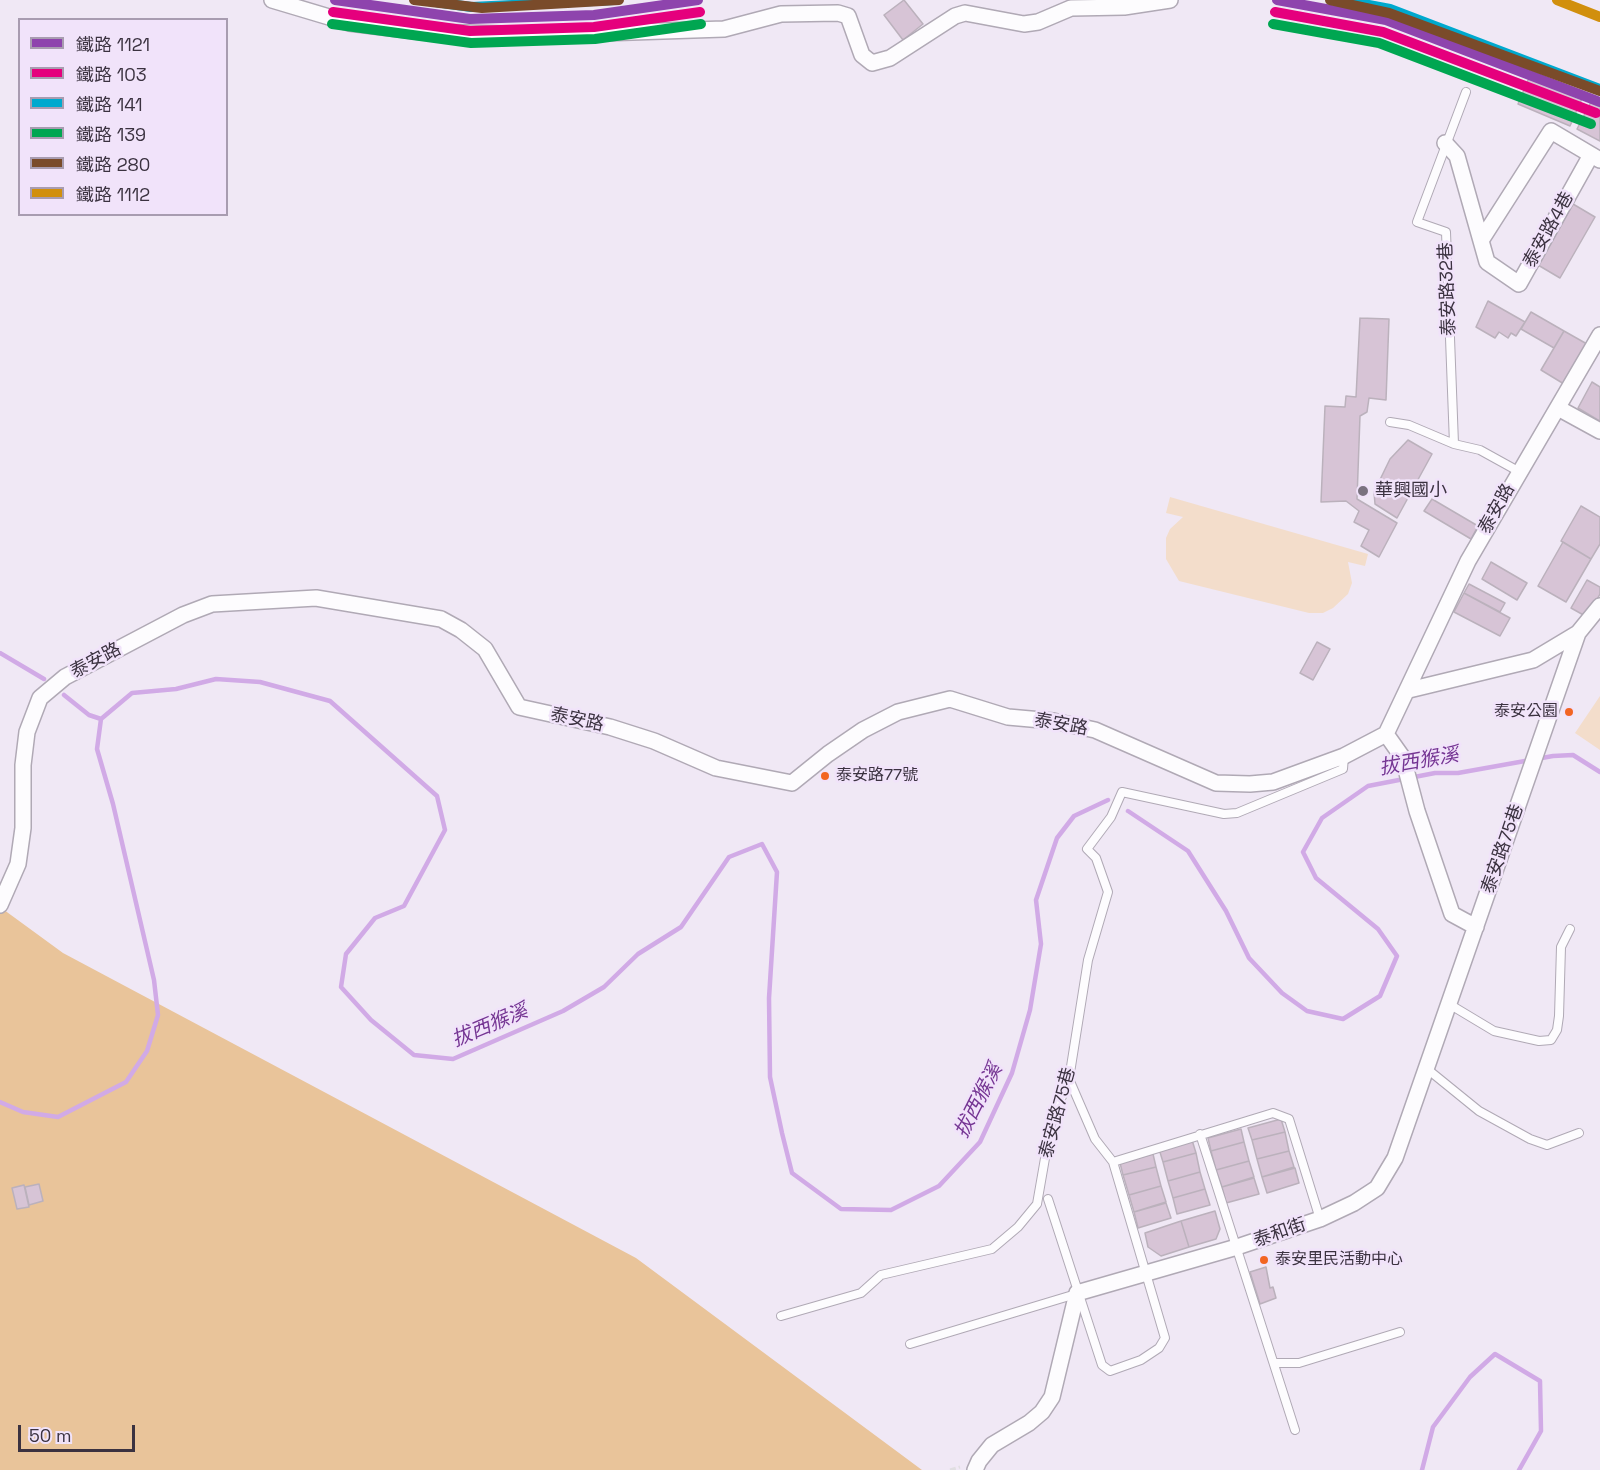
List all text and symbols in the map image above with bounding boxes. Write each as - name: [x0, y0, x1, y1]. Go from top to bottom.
- legend: [18, 18, 228, 216]
- text: 鐵路 1121: [76, 33, 150, 56]
- text: 鐵路 103: [76, 63, 147, 86]
- text: 鐵路 141: [76, 93, 142, 116]
- text: 鐵路 139: [76, 123, 146, 146]
- text: 鐵路 280: [76, 153, 150, 176]
- text: 鐵路 1112: [76, 183, 150, 206]
- street label: 泰安路4巷: [1519, 188, 1579, 272]
- street label: 泰安路32巷: [1436, 242, 1460, 336]
- place label: 華興國小: [1375, 480, 1447, 502]
- street label: 泰安路: [1474, 480, 1520, 538]
- marker: 華興國小: [1356, 484, 1370, 498]
- street label: 泰安路: [67, 639, 125, 683]
- place label: 泰安公園: [1494, 702, 1558, 722]
- street label: 泰安路: [548, 704, 606, 736]
- marker: 泰安公園: [1563, 706, 1575, 718]
- street label: 泰安路: [1033, 710, 1089, 740]
- water label: 拔西猴溪: [1378, 743, 1460, 781]
- place label: 泰安路77號: [836, 766, 918, 786]
- marker: 泰安路77號: [819, 770, 831, 782]
- street label: 泰安路75巷: [1478, 802, 1528, 896]
- water label: 拔西猴溪: [448, 999, 532, 1053]
- water label: 拔西猴溪: [950, 1060, 1008, 1142]
- street label: 泰安路75巷: [1036, 1065, 1080, 1161]
- street label: 泰和街: [1251, 1214, 1309, 1252]
- place label: 泰安里民活動中心: [1275, 1250, 1403, 1270]
- marker: 泰安里民活動中心: [1258, 1254, 1270, 1266]
- scale bar: [21, 1413, 138, 1451]
- text: 50 m: [29, 1424, 71, 1447]

